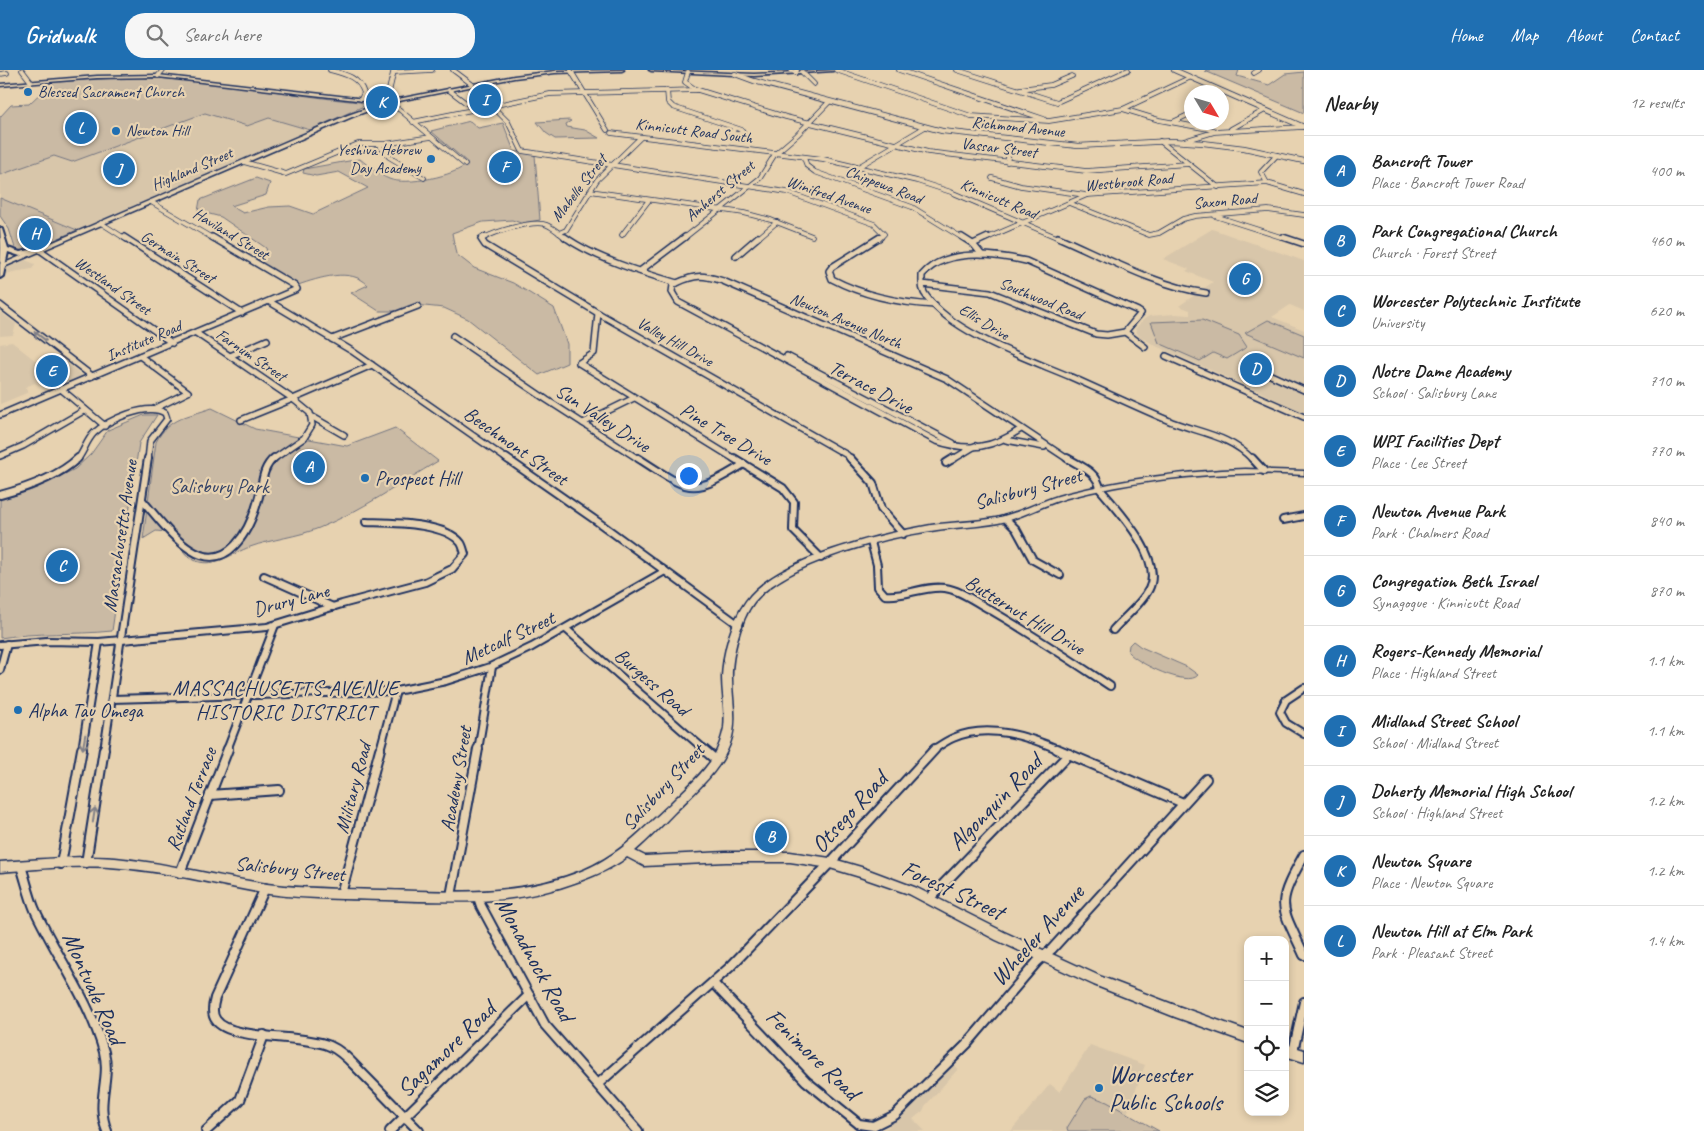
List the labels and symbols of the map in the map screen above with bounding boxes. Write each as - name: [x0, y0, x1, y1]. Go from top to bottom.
- pin: I: [469, 81, 501, 119]
- place label: Blessed Sacrament Church: [38, 82, 186, 102]
- pin: K: [366, 83, 398, 121]
- north arrow: [1184, 85, 1229, 130]
- marker: Blessed Sacrament Church: [22, 86, 34, 98]
- pin: L: [65, 109, 97, 147]
- street label: Richmond Avenue: [971, 112, 1067, 142]
- street label: Kinnicutt Road South: [635, 114, 754, 148]
- place label: Newton Hill: [126, 121, 192, 141]
- marker: Newton Hill: [110, 125, 122, 137]
- street label: Vassar Street: [960, 133, 1041, 163]
- place label: Yeshiva Hebrew Day Academy: [337, 140, 423, 178]
- street label: Highland Street: [148, 142, 237, 195]
- pin: F: [489, 148, 521, 186]
- street label: Mabelle Street: [546, 148, 613, 226]
- pin: J: [103, 150, 135, 188]
- marker: Yeshiva Hebrew Day Academy: [425, 153, 437, 165]
- street label: Amherst Street: [681, 155, 760, 226]
- street label: Chippewa Road: [843, 161, 928, 210]
- street label: Westbrook Road: [1084, 168, 1176, 196]
- street label: Winifred Avenue: [784, 171, 875, 219]
- street label: Kinnicutt Road: [958, 174, 1043, 225]
- street label: Saxon Road: [1192, 188, 1260, 214]
- street label: Haviland Street: [189, 204, 274, 265]
- pin: H: [19, 215, 51, 253]
- street label: Germain Street: [137, 226, 221, 289]
- street label: Westland Street: [71, 252, 156, 321]
- pin: G: [1229, 260, 1261, 298]
- street label: Southwood Road: [996, 273, 1088, 326]
- street label: Newton Avenue North: [787, 288, 906, 354]
- street label: Ellis Drive: [955, 299, 1014, 346]
- street label: Valley Hill Drive: [633, 313, 718, 372]
- street label: Institute Road: [103, 315, 187, 366]
- street label: Farnum Street: [212, 324, 292, 387]
- one-way arrow: [33, 330, 46, 341]
- pin: D: [1240, 350, 1272, 388]
- pin: E: [36, 352, 68, 390]
- street label: Terrace Drive: [825, 355, 918, 420]
- street label: Sun Valley Drive: [551, 378, 656, 459]
- street label: Pine Tree Drive: [676, 397, 778, 472]
- street label: Beechmont Street: [459, 401, 575, 492]
- pin: A: [293, 448, 325, 486]
- street label: Massachusetts Avenue: [97, 457, 143, 614]
- street label: Salisbury Street: [971, 462, 1087, 515]
- your location: [676, 463, 702, 489]
- place label: Prospect Hill: [375, 466, 463, 491]
- marker: Prospect Hill: [359, 472, 371, 484]
- park label: Salisbury Park: [170, 474, 270, 499]
- pin: C: [46, 547, 78, 585]
- street label: Butternut Hill Drive: [961, 570, 1091, 661]
- street label: Drury Lane: [250, 578, 333, 622]
- street label: Metcalf Street: [458, 605, 561, 670]
- street label: Burgess Road: [609, 643, 697, 723]
- district label: MASSACHUSETTS AVENUE HISTORIC DISTRICT: [173, 675, 401, 725]
- place label: Alpha Tau Omega: [28, 698, 145, 723]
- marker: Alpha Tau Omega: [12, 704, 24, 716]
- street label: Academy Street: [434, 722, 478, 833]
- one-way arrow: [78, 734, 88, 750]
- street label: Salisbury Street: [616, 736, 711, 836]
- street label: Military Road: [329, 737, 378, 836]
- street label: Rutland Terrace: [160, 742, 223, 854]
- street label: Algonquin Road: [941, 745, 1051, 857]
- street label: Otsego Road: [804, 762, 896, 859]
- one-way arrow: [89, 807, 99, 823]
- pin: B: [755, 818, 787, 856]
- street label: Salisbury Street: [234, 851, 349, 887]
- street label: Forest Street: [897, 853, 1012, 928]
- street label: Wheeler Avenue: [984, 876, 1092, 992]
- street label: Monadnock Road: [488, 891, 583, 1030]
- street label: Montvale Road: [56, 927, 134, 1052]
- street label: Sagamore Road: [390, 992, 504, 1104]
- street label: Fenimore Road: [760, 1002, 869, 1109]
- place label: Worcester Public Schools: [1109, 1059, 1224, 1117]
- marker: Worcester Public Schools: [1093, 1082, 1105, 1094]

